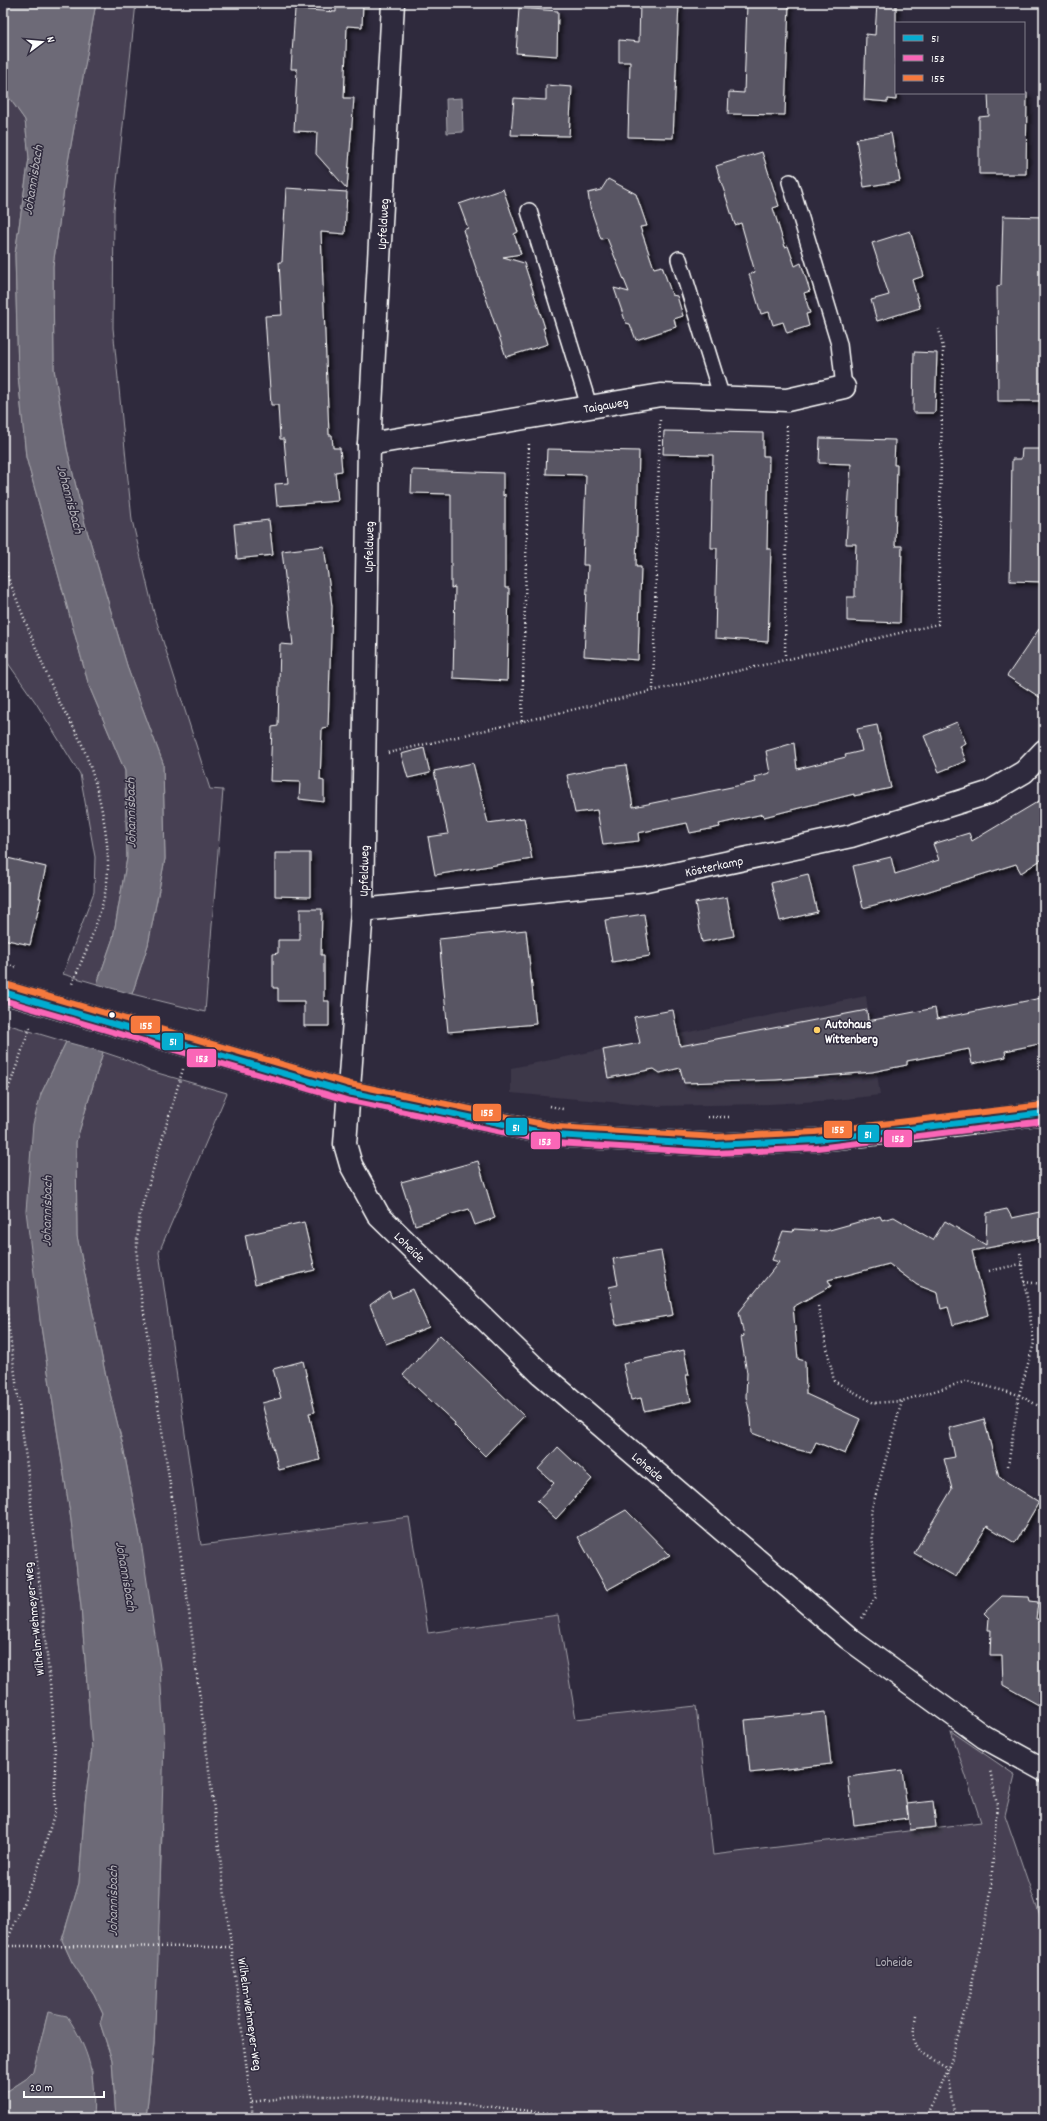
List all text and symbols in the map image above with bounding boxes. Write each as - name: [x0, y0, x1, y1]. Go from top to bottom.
- north arrow: [22, 22, 62, 62]
- legend: [895, 22, 1025, 94]
- text: 51: [931, 31, 939, 48]
- text: N: [41, 35, 58, 45]
- text: 153: [931, 51, 945, 68]
- text: 155: [931, 71, 945, 88]
- water label: Johannisbach: [19, 143, 49, 217]
- street label: Upfeldweg: [374, 198, 395, 250]
- street label: Taigaweg: [582, 394, 630, 420]
- water label: Johannisbach: [50, 463, 88, 537]
- street label: Upfeldweg: [361, 521, 380, 573]
- water label: Johannisbach: [121, 777, 143, 848]
- street label: Upfeldweg: [356, 845, 375, 897]
- street label: Kösterkamp: [684, 852, 745, 883]
- unlabelled marker: [107, 1010, 117, 1020]
- line badge: 155: [130, 1015, 161, 1034]
- place label: Autohaus Wittenberg: [825, 1016, 878, 1050]
- text: 155: [140, 1019, 152, 1035]
- marker: Autohaus Wittenberg: [812, 1025, 822, 1035]
- line badge: 51: [161, 1032, 184, 1051]
- text: 51: [169, 1035, 177, 1051]
- line badge: 153: [186, 1048, 217, 1068]
- text: 153: [196, 1052, 208, 1068]
- line badge: 155: [472, 1103, 502, 1122]
- text: 155: [481, 1106, 493, 1122]
- line badge: 51: [505, 1117, 528, 1136]
- line badge: 155: [823, 1120, 853, 1139]
- text: 51: [512, 1121, 520, 1137]
- text: 155: [832, 1123, 844, 1139]
- line badge: 51: [857, 1124, 880, 1143]
- text: 51: [864, 1128, 872, 1144]
- line badge: 153: [883, 1129, 913, 1148]
- line badge: 153: [530, 1131, 561, 1150]
- text: 153: [892, 1132, 904, 1148]
- text: 153: [539, 1135, 551, 1151]
- water label: Johannisbach: [37, 1175, 59, 1246]
- street label: Loheide: [389, 1229, 429, 1268]
- street label: Loheide: [626, 1449, 667, 1487]
- water label: Johannisbach: [109, 1540, 141, 1613]
- street label: Wilhelm-Wehmeyer-Weg: [20, 1561, 51, 1676]
- water label: Johannisbach: [104, 1865, 124, 1936]
- park label: Loheide: [876, 1954, 913, 1973]
- street label: Wilhelm-Wehmeyer-Weg: [231, 1957, 266, 2072]
- scale bar: [24, 2073, 104, 2099]
- text: 20 m: [30, 2080, 53, 2097]

